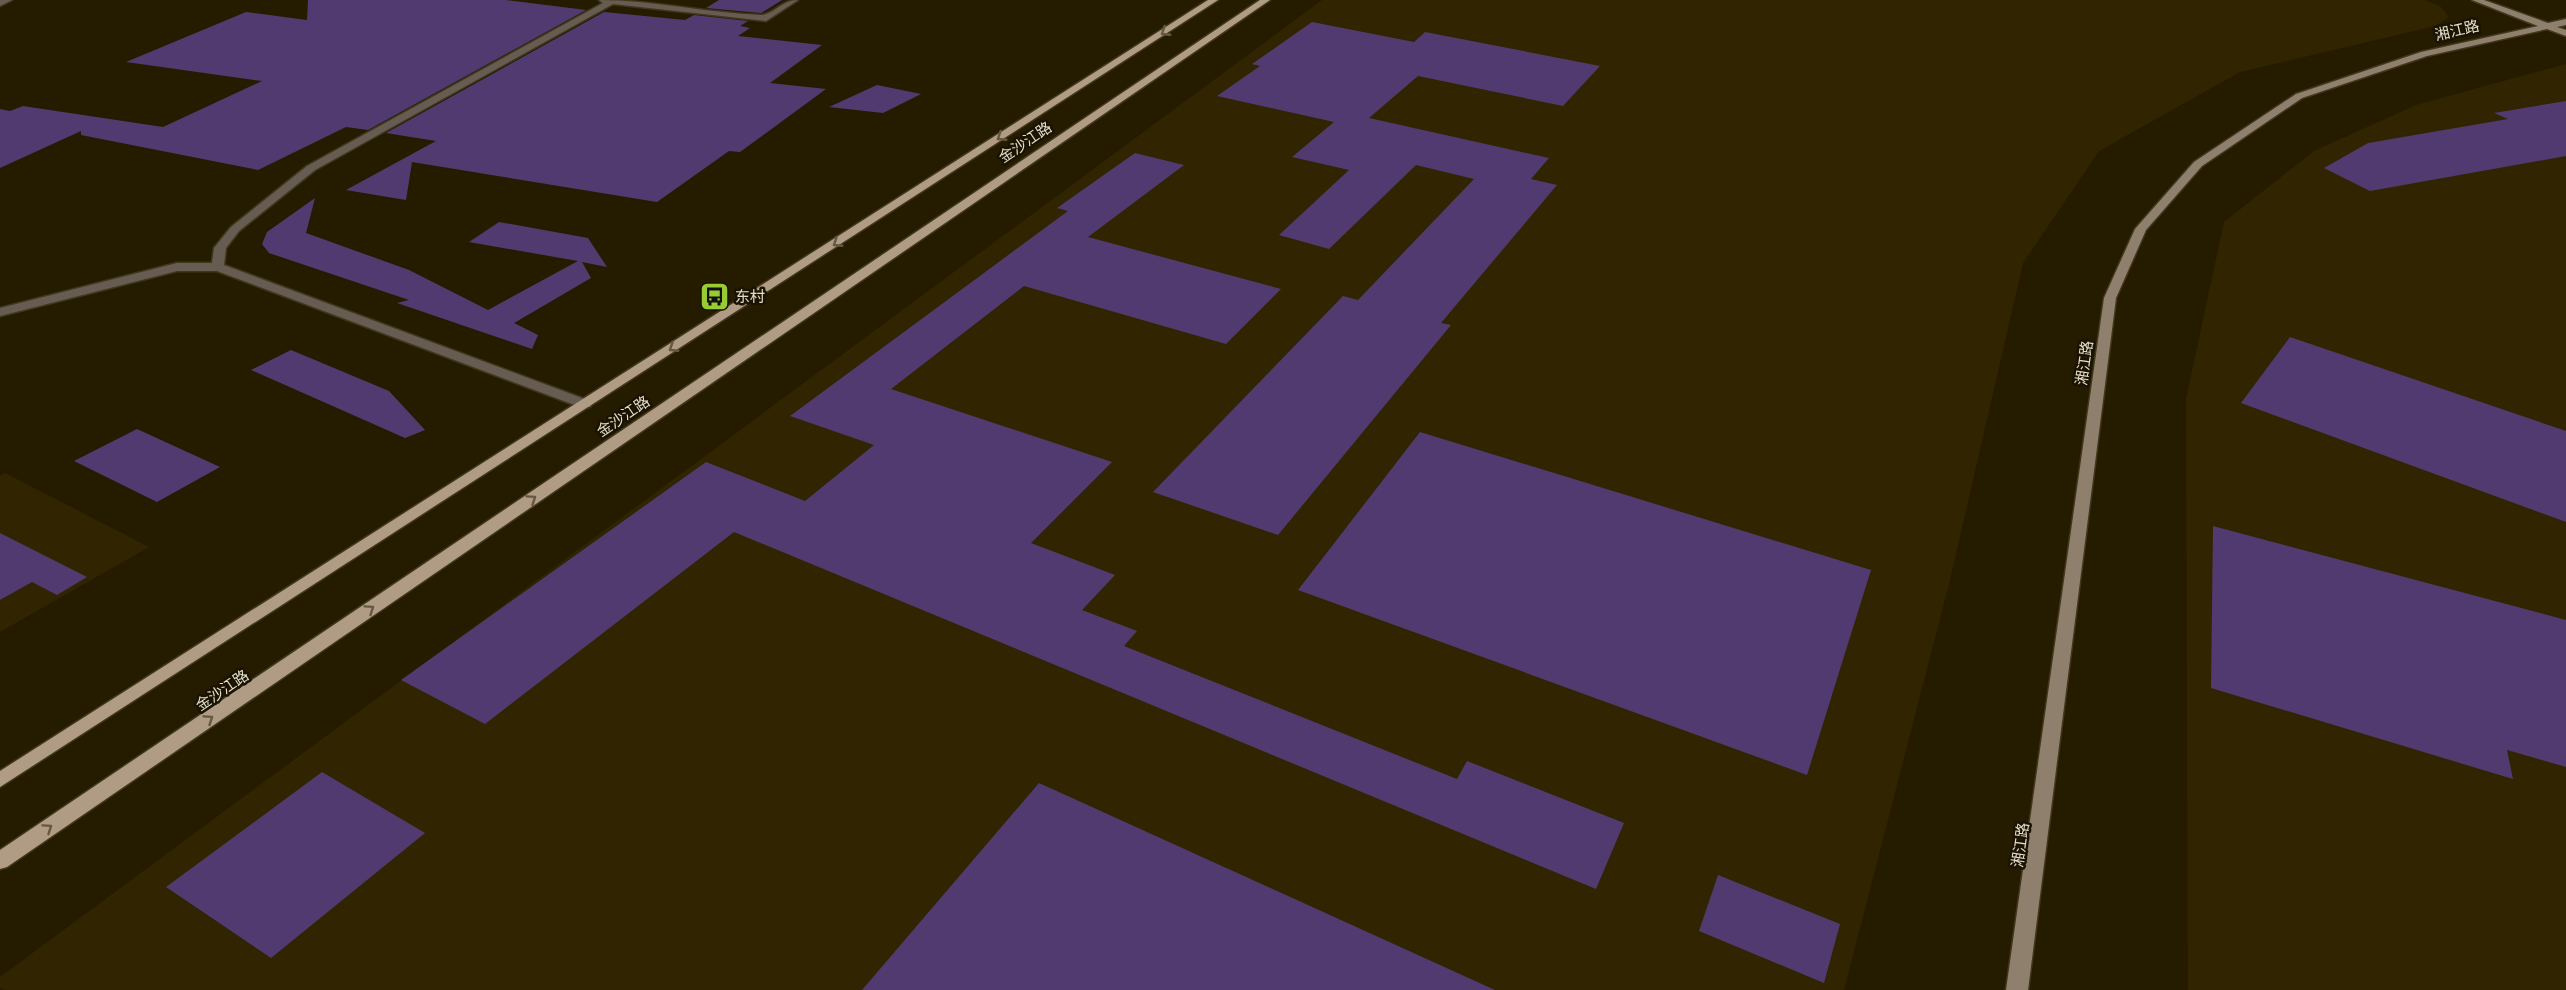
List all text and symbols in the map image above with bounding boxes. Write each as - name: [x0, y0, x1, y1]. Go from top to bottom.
- street label: 湘江路: [2433, 16, 2481, 44]
- one-way arrow: [1160, 24, 1171, 35]
- street label: 金沙江路: [995, 117, 1055, 167]
- one-way arrow: [996, 130, 1007, 141]
- one-way arrow: [832, 235, 843, 246]
- bus stop icon: 东村: [698, 280, 730, 312]
- place label: 东村: [735, 287, 765, 306]
- street label: 湘江路: [2071, 339, 2097, 387]
- one-way arrow: [668, 341, 679, 352]
- street label: 金沙江路: [593, 391, 653, 441]
- one-way arrow: [525, 495, 536, 506]
- one-way arrow: [364, 605, 375, 616]
- street label: 金沙江路: [192, 665, 252, 715]
- one-way arrow: [203, 715, 214, 726]
- street label: 湘江路: [2007, 821, 2033, 869]
- one-way arrow: [42, 825, 53, 836]

